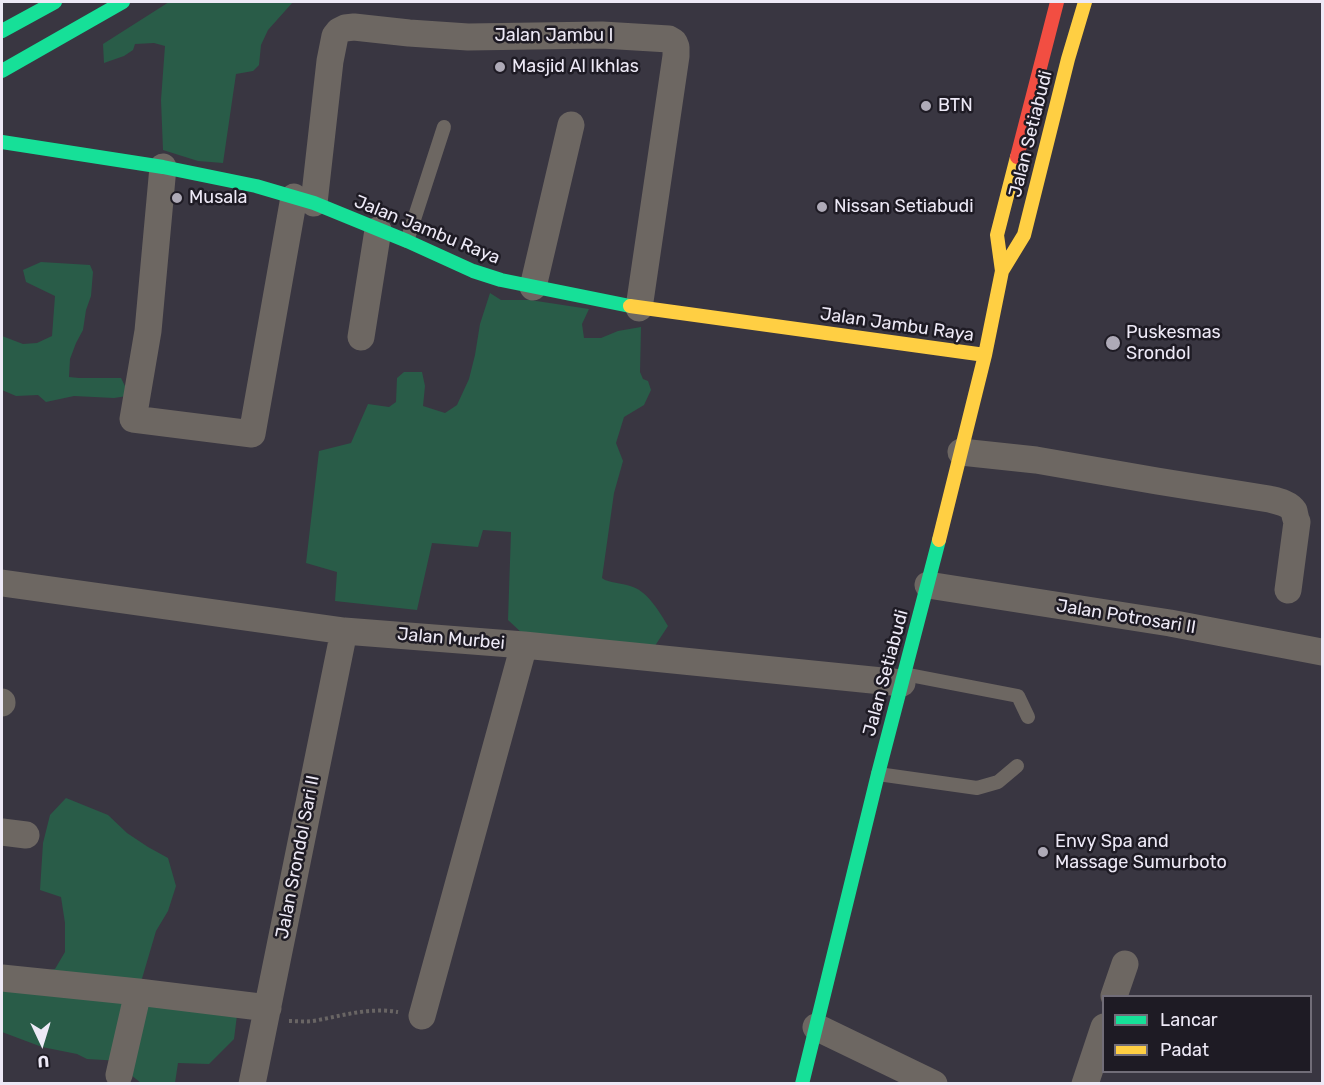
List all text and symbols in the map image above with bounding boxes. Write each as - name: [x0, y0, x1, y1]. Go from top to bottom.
- street label: Jalan Jambu I: [494, 25, 614, 47]
- place label: Masjid Al Ikhlas: [512, 56, 639, 78]
- marker: Masjid Al Ikhlas: [493, 60, 507, 74]
- street label: Jalan Setiabudi: [1005, 68, 1057, 200]
- place label: BTN: [938, 95, 973, 117]
- marker: BTN: [919, 99, 933, 113]
- place label: Musala: [189, 187, 248, 209]
- marker: Musala: [170, 191, 184, 205]
- street label: Jalan Jambu Raya: [351, 191, 503, 269]
- place label: Nissan Setiabudi: [834, 196, 974, 218]
- marker: Nissan Setiabudi: [815, 200, 829, 214]
- street label: Jalan Jambu Raya: [819, 304, 975, 346]
- place label: Puskesmas Srondol: [1126, 322, 1221, 364]
- marker: Puskesmas Srondol: [1104, 334, 1122, 352]
- street label: Jalan Potrosari II: [1055, 595, 1197, 639]
- street label: Jalan Setiabudi: [859, 607, 913, 739]
- street label: Jalan Murbei: [396, 624, 506, 654]
- street label: Jalan Srondol Sari II: [272, 773, 324, 941]
- place label: Envy Spa and Massage Sumurboto: [1055, 831, 1227, 874]
- marker: Envy Spa and Massage Sumurboto: [1036, 845, 1050, 859]
- legend: [1102, 995, 1312, 1073]
- text: Lancar: [1160, 1009, 1218, 1031]
- north arrow: [12, 1013, 72, 1073]
- text: Padat: [1160, 1039, 1209, 1061]
- text: U: [37, 1052, 50, 1071]

